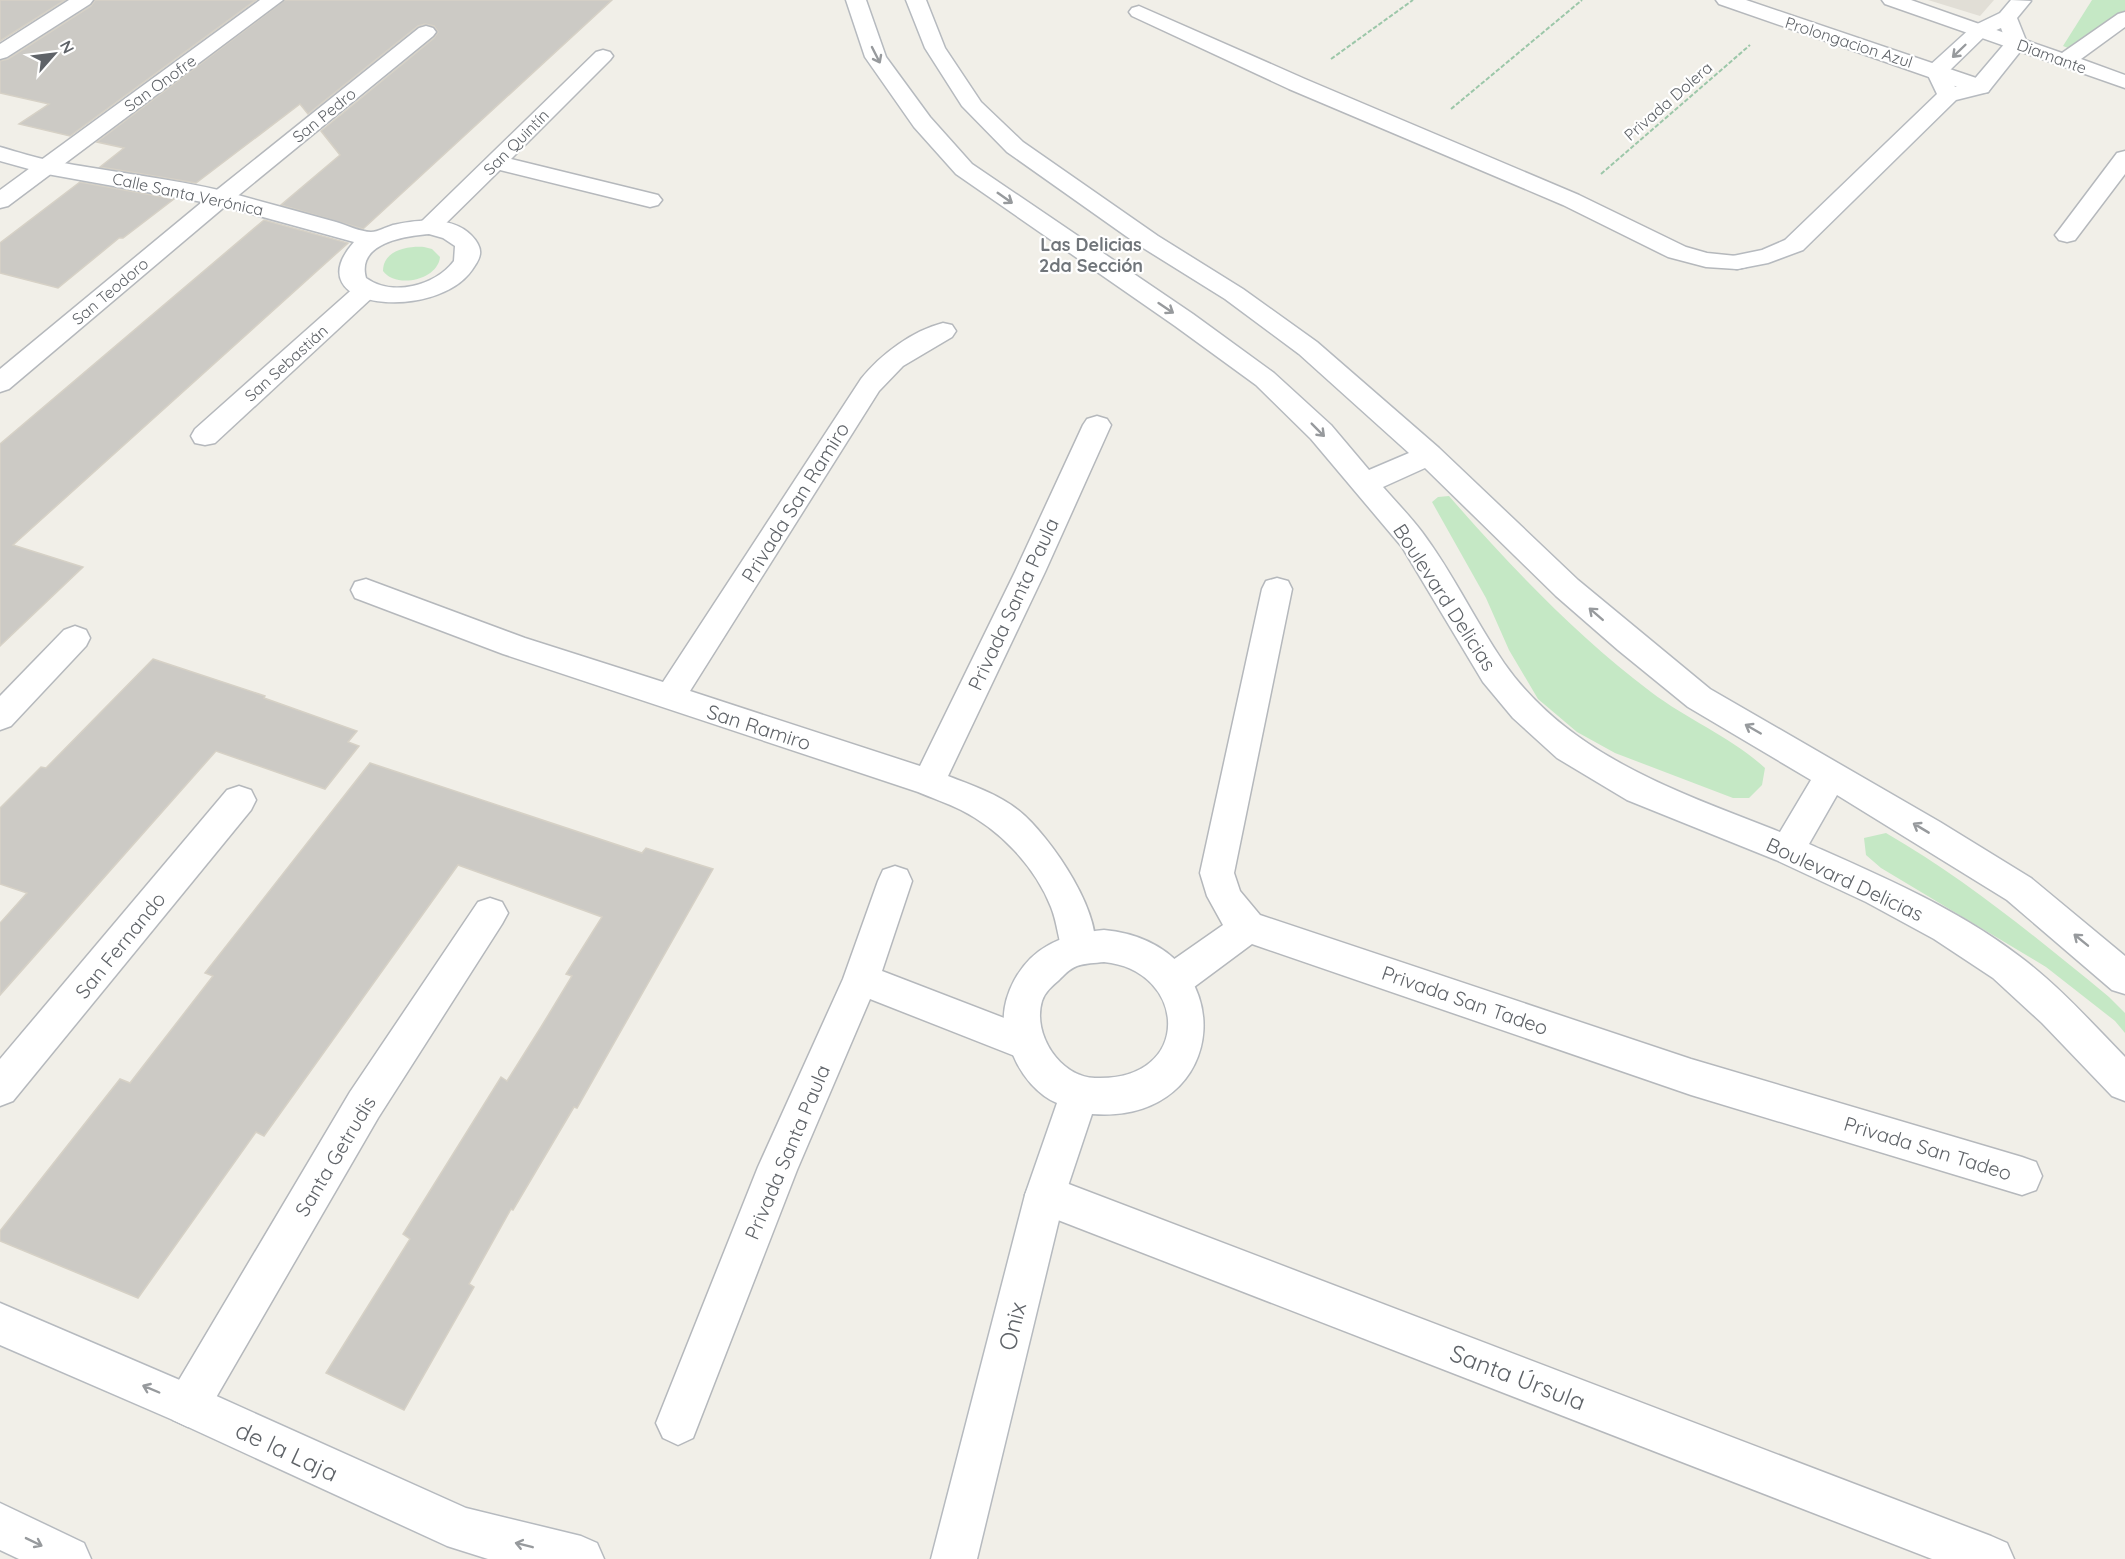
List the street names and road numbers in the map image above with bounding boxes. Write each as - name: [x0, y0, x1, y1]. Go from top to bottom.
- street label: Prolongacion Azul: [1783, 12, 1915, 72]
- street label: Diamante: [2014, 34, 2090, 78]
- street label: San Onofre: [120, 50, 200, 116]
- street label: Privada Dolera: [1620, 57, 1716, 145]
- street label: San Pedro: [288, 83, 360, 147]
- street label: San Quintín: [479, 105, 553, 179]
- street label: Calle Santa Verónica: [111, 168, 265, 220]
- street label: San Teodoro: [68, 253, 152, 329]
- street label: San Sebastián: [240, 320, 332, 406]
- street label: Privada San Ramiro: [736, 417, 854, 587]
- street label: Privada Santa Paula: [962, 514, 1064, 694]
- street label: Boulevard Delicias: [1388, 519, 1502, 675]
- street label: San Ramiro: [704, 698, 814, 756]
- street label: Boulevard Delicias: [1762, 832, 1928, 926]
- street label: San Fernando: [69, 887, 171, 1003]
- street label: Privada San Tadeo: [1379, 960, 1551, 1040]
- street label: Privada Santa Paula: [739, 1061, 835, 1243]
- street label: Santa Getrudis: [289, 1091, 381, 1221]
- street label: Privada San Tadeo: [1841, 1111, 2015, 1185]
- street label: Onix: [992, 1299, 1032, 1353]
- street label: Santa Úrsula: [1446, 1337, 1590, 1417]
- street label: de la Laja: [231, 1414, 343, 1488]

